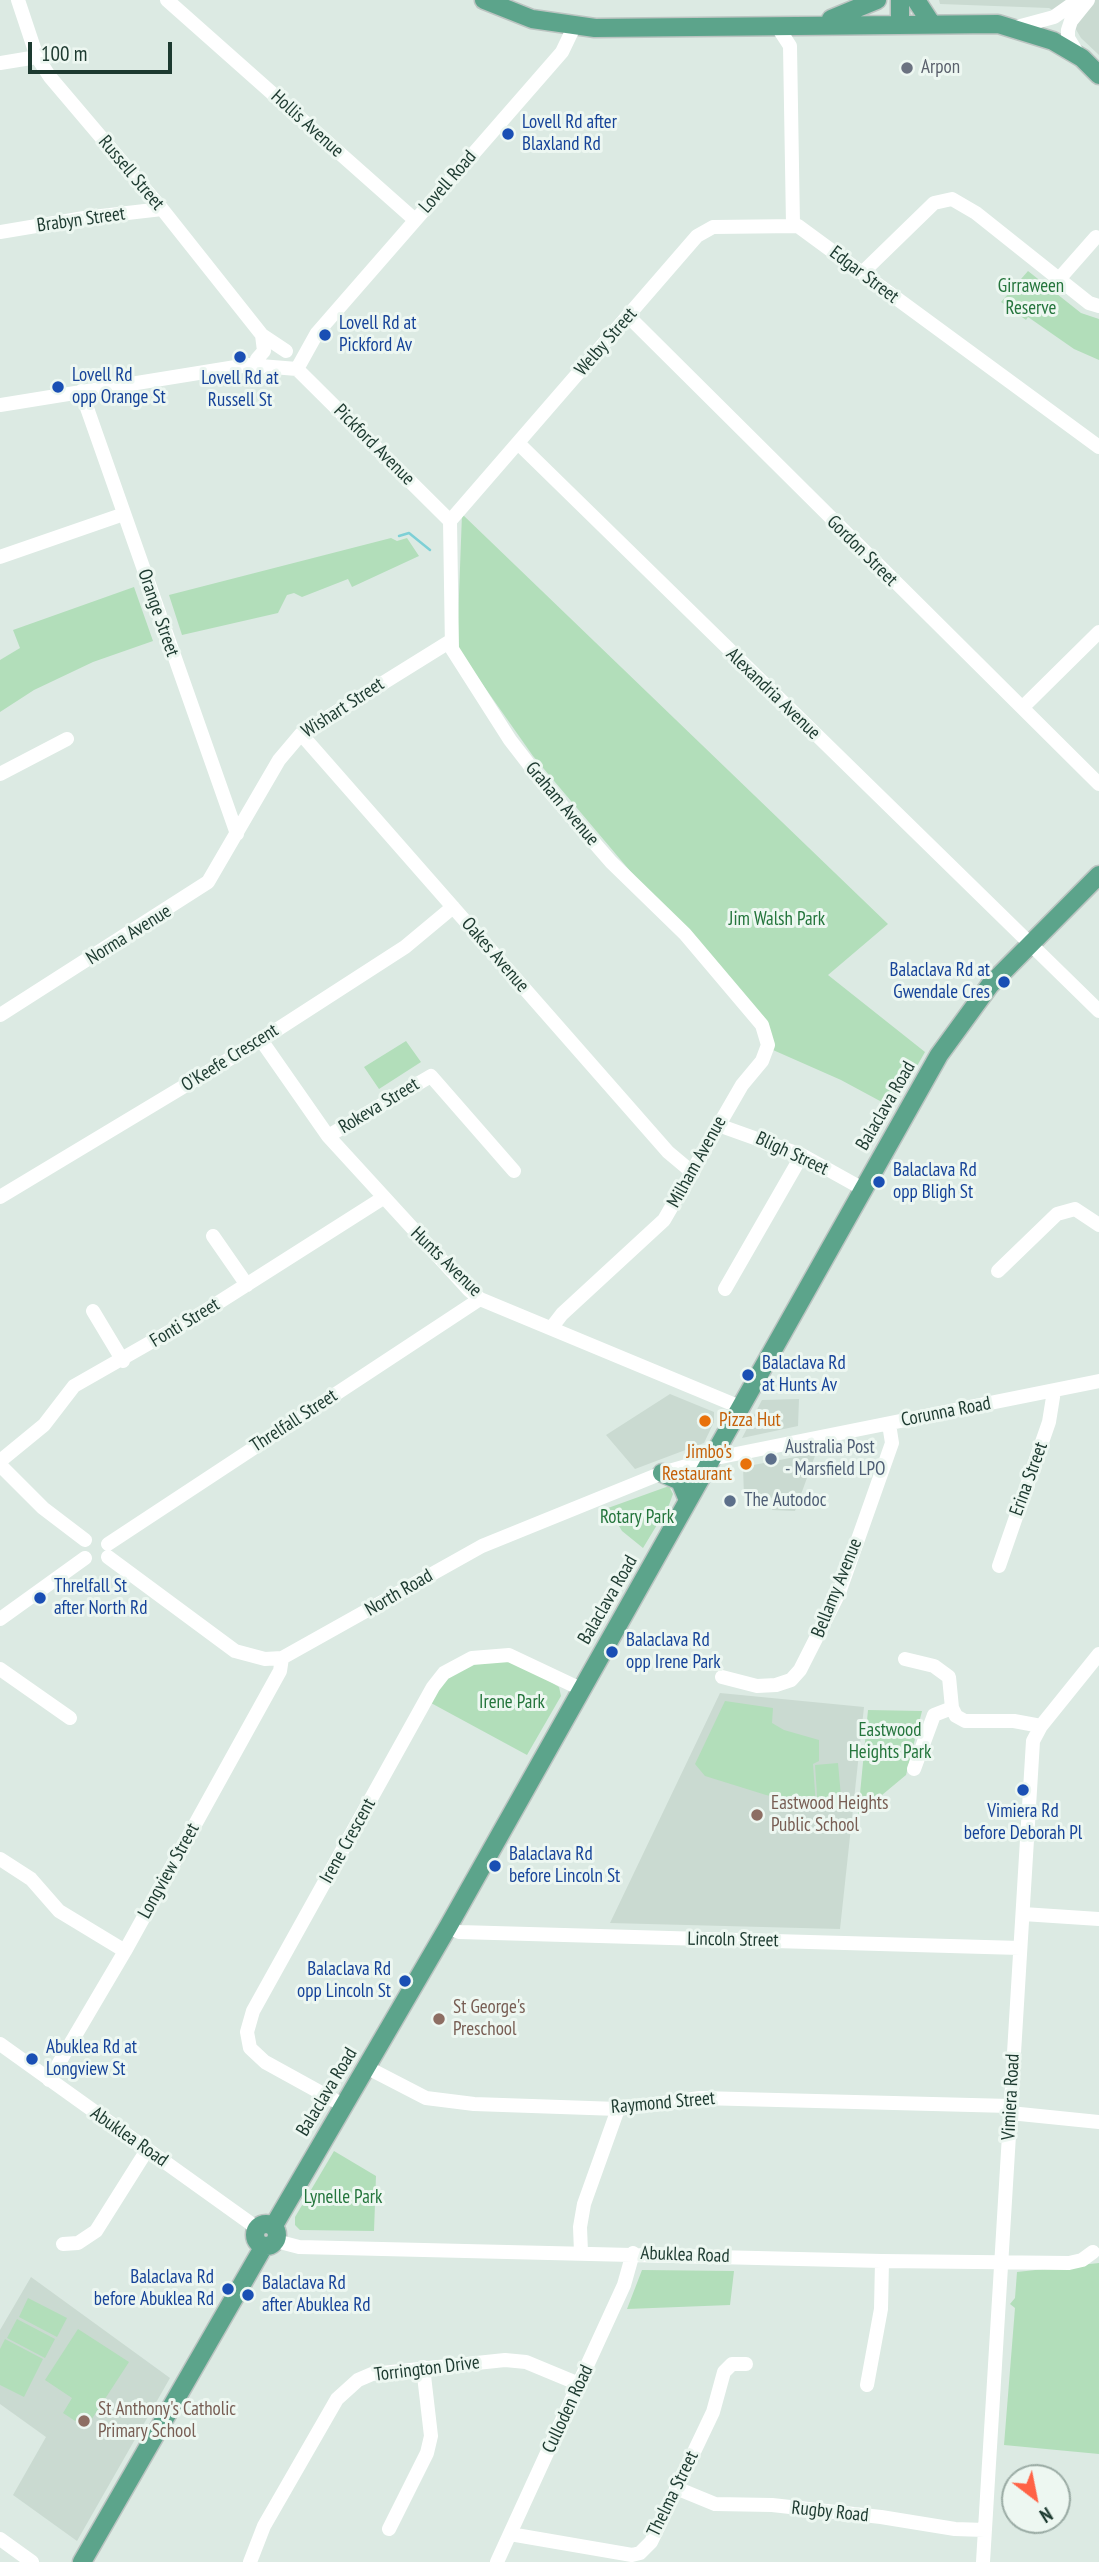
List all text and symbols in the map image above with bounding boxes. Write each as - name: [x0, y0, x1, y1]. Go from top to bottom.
- scale bar: [32, 28, 175, 72]
- text: 100 m: [41, 40, 87, 67]
- place label: Arpon: [921, 57, 960, 79]
- marker: Arpon: [899, 60, 915, 76]
- street label: Hollis Avenue: [266, 85, 348, 163]
- place label: Lovell Rd after Blaxland Rd: [522, 112, 617, 156]
- marker: Lovell Rd after Blaxland Rd: [500, 126, 516, 142]
- street label: Russell Street: [93, 131, 169, 215]
- street label: Lovell Road: [415, 146, 481, 218]
- street label: Brabyn Street: [36, 203, 126, 237]
- street label: Edgar Street: [825, 242, 903, 308]
- park label: Girraween Reserve: [998, 276, 1064, 320]
- street label: Welby Street: [570, 303, 642, 381]
- place label: Lovell Rd at Pickford Av: [339, 313, 416, 357]
- marker: Lovell Rd at Pickford Av: [317, 327, 333, 343]
- marker: Lovell Rd at Russell St: [232, 349, 248, 365]
- place label: Lovell Rd opp Orange St: [72, 365, 166, 409]
- place label: Lovell Rd at Russell St: [201, 368, 279, 412]
- marker: Lovell Rd opp Orange St: [50, 379, 66, 395]
- street label: Pickford Avenue: [329, 400, 419, 490]
- street label: Gordon Street: [822, 511, 902, 591]
- street label: Orange Street: [132, 566, 184, 660]
- street label: Alexandria Avenue: [721, 643, 825, 745]
- street label: Wishart Street: [298, 673, 388, 743]
- street label: Graham Avenue: [520, 757, 604, 851]
- street label: Norma Avenue: [82, 900, 176, 970]
- park label: Jim Walsh Park: [729, 909, 825, 931]
- street label: Oakes Avenue: [456, 913, 534, 997]
- place label: Balaclava Rd at Gwendale Cres: [889, 960, 990, 1004]
- marker: Balaclava Rd at Gwendale Cres: [996, 974, 1012, 990]
- street label: O'Keefe Crescent: [177, 1019, 283, 1097]
- street label: Balaclava Road: [851, 1058, 921, 1154]
- street label: Rokeva Street: [335, 1073, 423, 1139]
- street label: Milham Avenue: [663, 1112, 731, 1212]
- street label: Bligh Street: [752, 1127, 832, 1181]
- place label: Balaclava Rd opp Bligh St: [893, 1160, 977, 1204]
- marker: Balaclava Rd opp Bligh St: [871, 1174, 887, 1190]
- street label: Hunts Avenue: [406, 1222, 486, 1302]
- street label: Fonti Street: [146, 1293, 224, 1353]
- place label: Balaclava Rd at Hunts Av: [762, 1353, 846, 1397]
- marker: Balaclava Rd at Hunts Av: [740, 1367, 756, 1383]
- street label: Threlfall Street: [246, 1384, 342, 1458]
- street label: Corunna Road: [899, 1392, 993, 1432]
- place label: Pizza Hut: [719, 1410, 781, 1432]
- marker: Pizza Hut: [697, 1413, 713, 1429]
- place label: Australia Post - Marsfield LPO: [785, 1437, 885, 1481]
- street label: Erina Street: [1005, 1439, 1053, 1519]
- place label: Jimbo's Restaurant: [662, 1442, 732, 1486]
- marker: Australia Post - Marsfield LPO: [763, 1451, 779, 1467]
- marker: Jimbo's Restaurant: [738, 1456, 754, 1472]
- place label: The Autodoc: [744, 1490, 826, 1512]
- marker: The Autodoc: [722, 1493, 738, 1509]
- park label: Rotary Park: [600, 1507, 674, 1529]
- street label: Bellamy Avenue: [807, 1535, 867, 1641]
- street label: Balaclava Road: [573, 1552, 643, 1648]
- street label: North Road: [361, 1565, 437, 1621]
- place label: Threlfall St after North Rd: [54, 1576, 147, 1620]
- marker: Threlfall St after North Rd: [32, 1590, 48, 1606]
- place label: Balaclava Rd opp Irene Park: [626, 1630, 721, 1674]
- marker: Balaclava Rd opp Irene Park: [604, 1644, 620, 1660]
- park label: Irene Park: [479, 1692, 545, 1714]
- park label: Eastwood Heights Park: [849, 1720, 931, 1764]
- marker: Vimiera Rd before Deborah Pl: [1015, 1782, 1031, 1798]
- place label: Eastwood Heights Public School: [771, 1793, 888, 1837]
- street label: Irene Crescent: [315, 1795, 381, 1887]
- place label: Vimiera Rd before Deborah Pl: [964, 1801, 1082, 1845]
- marker: Eastwood Heights Public School: [749, 1807, 765, 1823]
- street label: Longview Street: [133, 1819, 205, 1923]
- place label: Balaclava Rd before Lincoln St: [509, 1844, 620, 1888]
- marker: Balaclava Rd before Lincoln St: [487, 1858, 503, 1874]
- street label: Lincoln Street: [687, 1928, 779, 1952]
- place label: Balaclava Rd opp Lincoln St: [297, 1959, 391, 2003]
- marker: Balaclava Rd opp Lincoln St: [397, 1973, 413, 1989]
- place label: St George's Preschool: [453, 1997, 526, 2041]
- marker: St George's Preschool: [431, 2011, 447, 2027]
- place label: Abuklea Rd at Longview St: [46, 2037, 137, 2081]
- street label: Balaclava Road: [292, 2044, 362, 2140]
- marker: Abuklea Rd at Longview St: [24, 2051, 40, 2067]
- street label: Vimiera Road: [997, 2053, 1025, 2141]
- street label: Raymond Street: [610, 2087, 716, 2119]
- street label: Abuklea Road: [86, 2102, 172, 2172]
- park label: Lynelle Park: [304, 2187, 382, 2209]
- street label: Abuklea Road: [640, 2242, 730, 2268]
- place label: Balaclava Rd before Abuklea Rd: [94, 2267, 214, 2311]
- place label: Balaclava Rd after Abuklea Rd: [262, 2273, 371, 2317]
- marker: Balaclava Rd before Abuklea Rd: [220, 2281, 236, 2297]
- marker: Balaclava Rd after Abuklea Rd: [240, 2287, 256, 2303]
- street label: Torrington Drive: [373, 2351, 481, 2387]
- street label: Culloden Road: [538, 2361, 598, 2457]
- place label: St Anthony's Catholic Primary School: [98, 2399, 236, 2443]
- marker: St Anthony's Catholic Primary School: [76, 2413, 92, 2429]
- street label: Thelma Street: [642, 2447, 704, 2541]
- north arrow: [1001, 2464, 1071, 2534]
- street label: Rugby Road: [790, 2497, 870, 2527]
- text: N: [1035, 2502, 1057, 2528]

